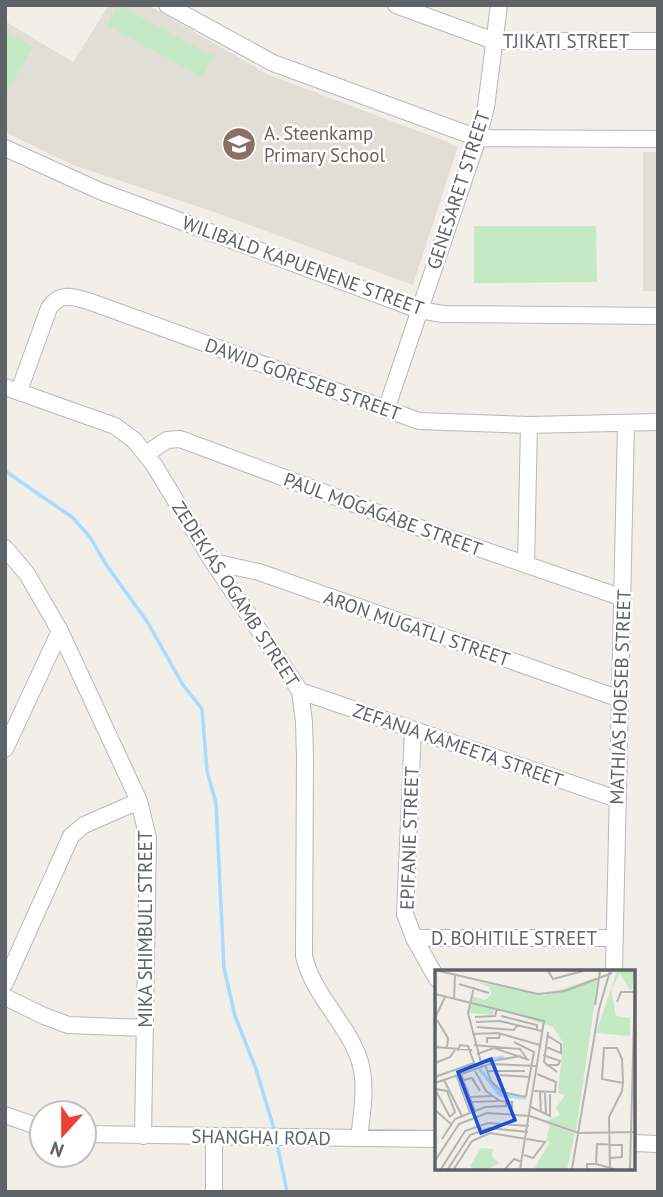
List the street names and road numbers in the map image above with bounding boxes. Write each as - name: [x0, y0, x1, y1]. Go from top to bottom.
- street label: TJIKATI STREET: [503, 29, 630, 53]
- street label: GENESARET STREET: [421, 107, 495, 272]
- street label: WILIBALD KAPUENENE STREET: [179, 210, 428, 320]
- street label: DAWID GORESEB STREET: [202, 332, 405, 426]
- street label: PAUL MOGAGABE STREET: [281, 467, 486, 561]
- street label: ZEDEKIAS OGAMB STREET: [167, 497, 305, 692]
- street label: ARON MUGATLI STREET: [321, 585, 514, 671]
- street label: MATHIAS HOESEB STREET: [604, 589, 636, 805]
- street label: ZEFANJA KAMEETA STREET: [350, 698, 566, 792]
- street label: EPIFANIE STREET: [394, 765, 424, 910]
- street label: MIKA SHIMBULI STREET: [133, 830, 157, 1028]
- street label: D. BOHITILE STREET: [431, 926, 597, 950]
- street label: SHANGHAI ROAD: [191, 1124, 331, 1150]

